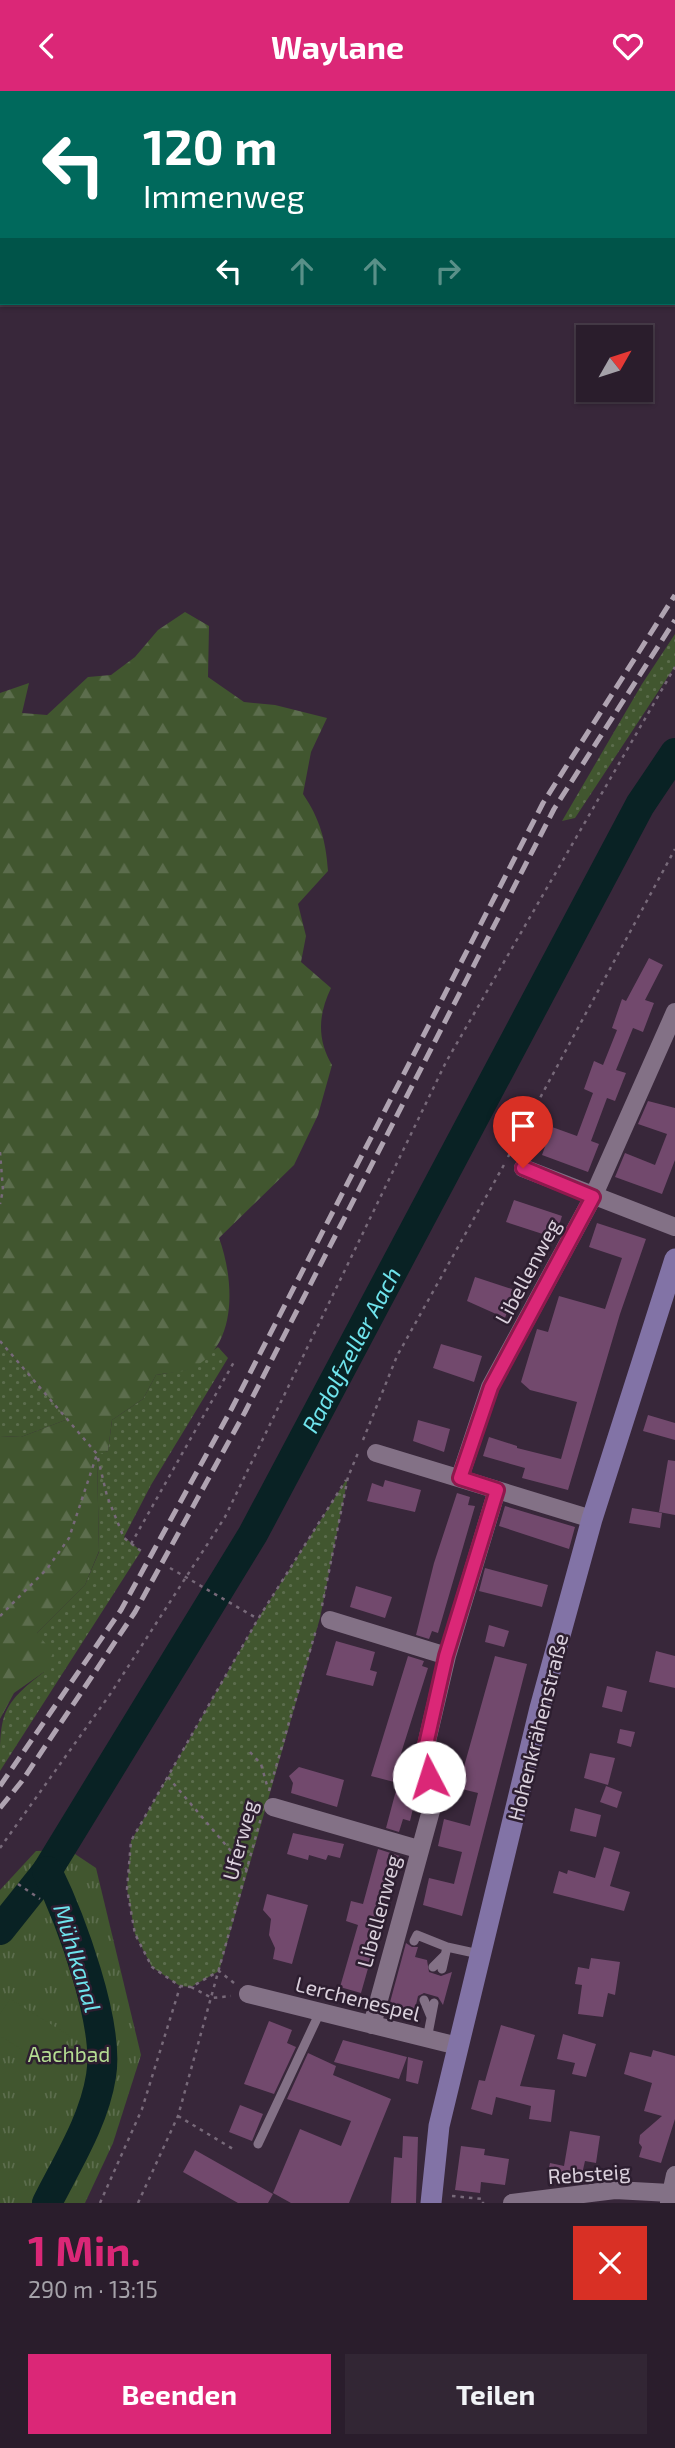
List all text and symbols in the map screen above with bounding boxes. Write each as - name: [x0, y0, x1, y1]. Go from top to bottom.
- icon: back: [28, 27, 66, 65]
- text: Waylane: [271, 27, 404, 65]
- icon: heart: [609, 27, 647, 65]
- text: 120 m: [143, 116, 277, 175]
- icon: left: [28, 119, 119, 210]
- text: Immenweg: [143, 176, 305, 214]
- icon: left: [210, 252, 248, 290]
- icon: ahead: [283, 252, 321, 290]
- icon: ahead: [356, 252, 394, 290]
- icon: right: [429, 252, 467, 290]
- north arrow: [576, 325, 653, 403]
- map controls: [576, 325, 653, 402]
- pin: [493, 1096, 553, 1168]
- icon: arrive: [504, 1107, 542, 1145]
- street label: Libellenweg: [489, 1214, 565, 1328]
- water label: Radolfzeller Aach: [295, 1262, 406, 1437]
- street label: Hohenkrähenstraße: [502, 1631, 572, 1823]
- position arrow: [392, 1740, 466, 1814]
- street label: Uferweg: [216, 1797, 262, 1883]
- street label: Libellenweg: [351, 1852, 405, 1970]
- water label: Mühlkanal: [48, 1901, 108, 2015]
- street label: Lerchenespel: [293, 1970, 424, 2026]
- park label: Aachbad: [28, 2041, 110, 2066]
- street label: Rebsteig: [547, 2158, 632, 2188]
- text: 1 Min.: [28, 2224, 141, 2274]
- button: close: [573, 2226, 647, 2300]
- text: 290 m · 13:15: [28, 2275, 158, 2303]
- button: Beenden: [28, 2354, 331, 2434]
- button: Teilen: [345, 2354, 647, 2434]

